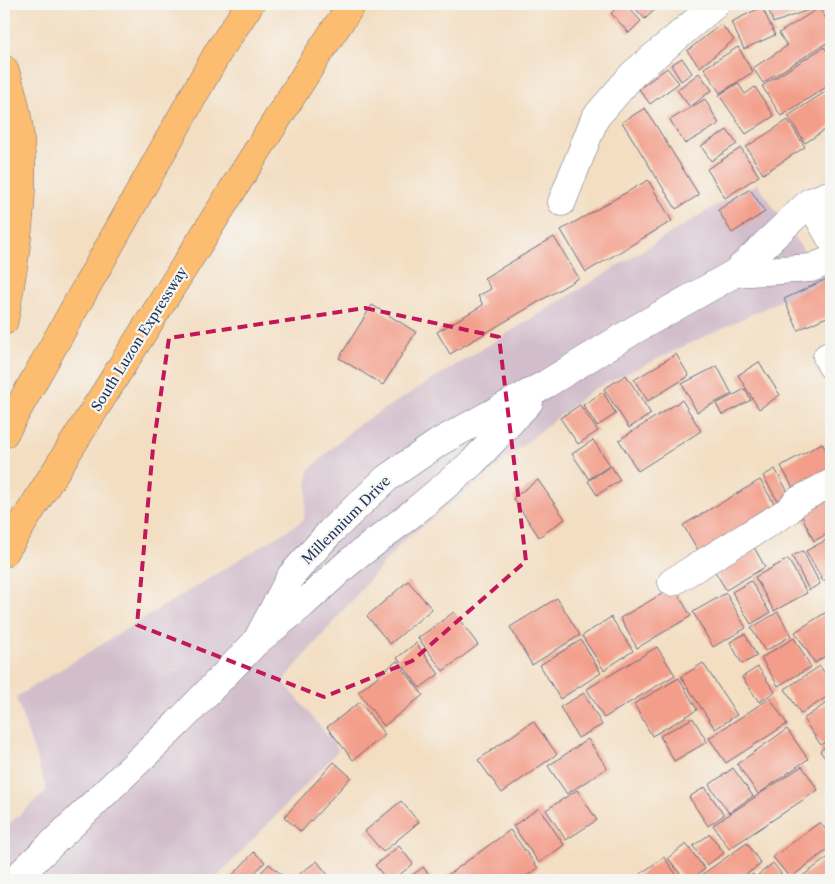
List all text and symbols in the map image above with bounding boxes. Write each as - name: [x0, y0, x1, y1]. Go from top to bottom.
- street label: South Luzon Expressway: [87, 263, 191, 415]
- street label: Millennium Drive: [298, 472, 394, 568]

